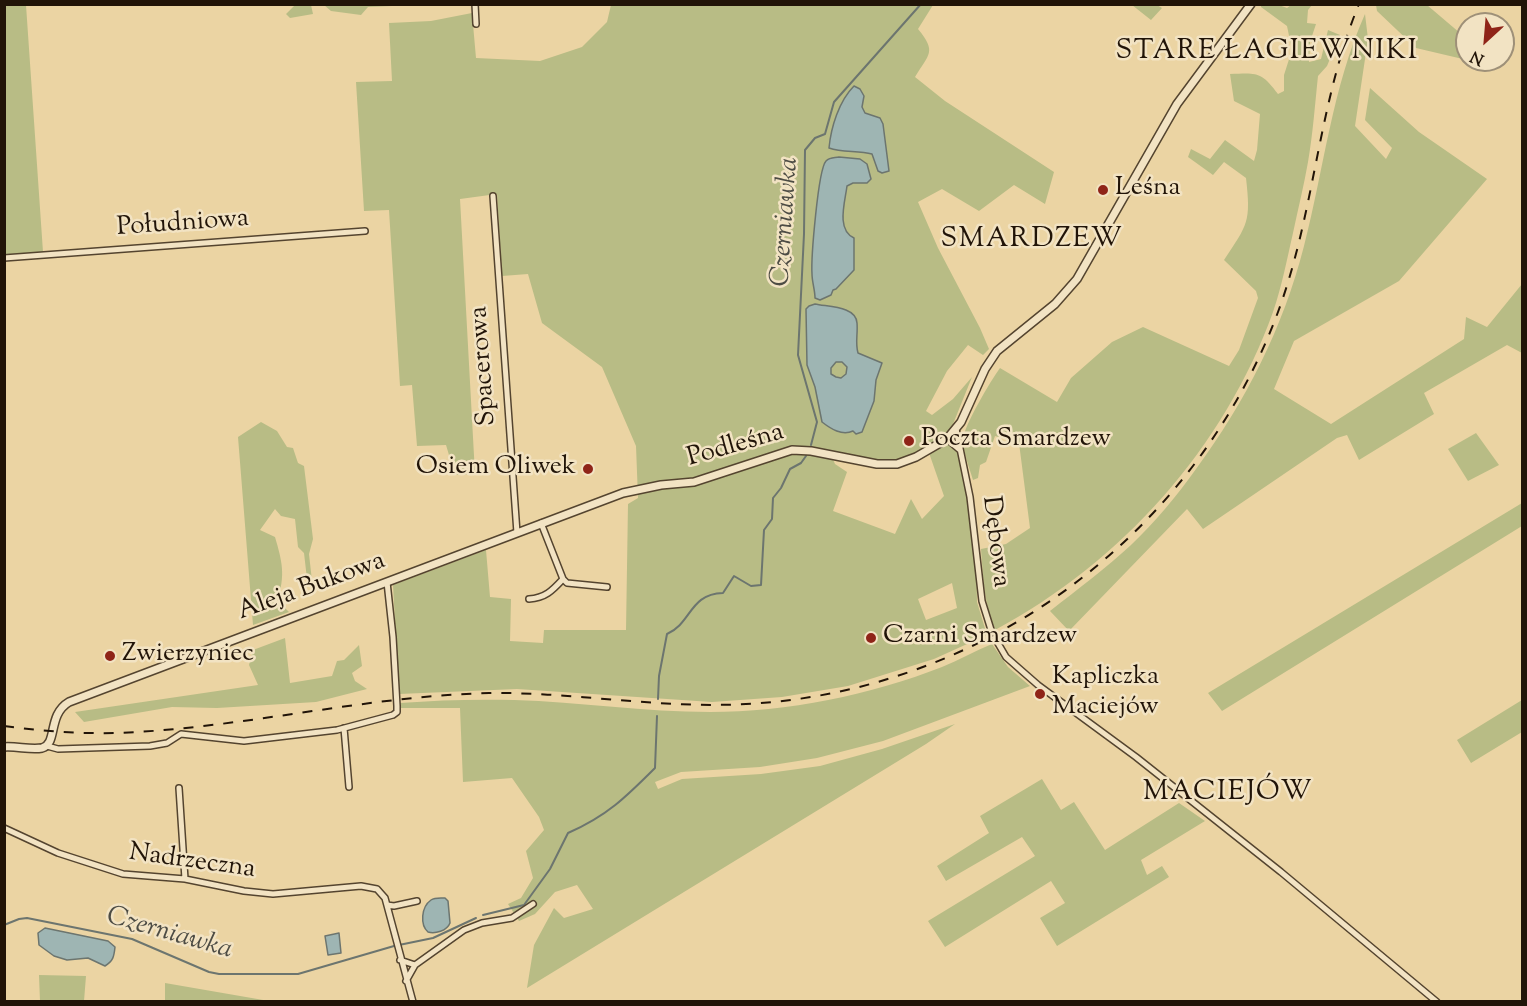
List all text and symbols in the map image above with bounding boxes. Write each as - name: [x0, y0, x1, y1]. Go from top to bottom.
- north arrow: [1455, 12, 1515, 72]
- district label: STARE ŁAGIEWNIKI: [1116, 36, 1418, 70]
- text: N: [1467, 44, 1489, 70]
- water label: Czerniawka: [766, 156, 808, 288]
- place label: Leśna: [1115, 174, 1180, 206]
- marker: Leśna: [1096, 183, 1110, 197]
- street label: Południowa: [116, 205, 250, 245]
- district label: SMARDZEW: [941, 224, 1123, 258]
- street label: Spacerowa: [465, 305, 505, 427]
- street label: Podleśna: [684, 418, 788, 476]
- place label: Poczta Smardzew: [921, 425, 1111, 457]
- marker: Poczta Smardzew: [902, 434, 916, 448]
- place label: Osiem Oliwek: [416, 453, 576, 485]
- marker: Osiem Oliwek: [581, 462, 595, 476]
- street label: Dębowa: [973, 495, 1015, 589]
- street label: Aleja Bukowa: [234, 547, 390, 629]
- place label: Czarni Smardzew: [883, 622, 1077, 654]
- marker: Czarni Smardzew: [864, 631, 878, 645]
- place label: Zwierzyniec: [122, 640, 254, 672]
- marker: Zwierzyniec: [103, 649, 117, 663]
- place label: Kapliczka Maciejów: [1052, 663, 1159, 724]
- marker: Kapliczka Maciejów: [1033, 687, 1047, 701]
- district label: MACIEJÓW: [1143, 777, 1313, 811]
- street label: Nadrzeczna: [127, 839, 257, 887]
- water label: Czerniawka: [102, 902, 236, 968]

